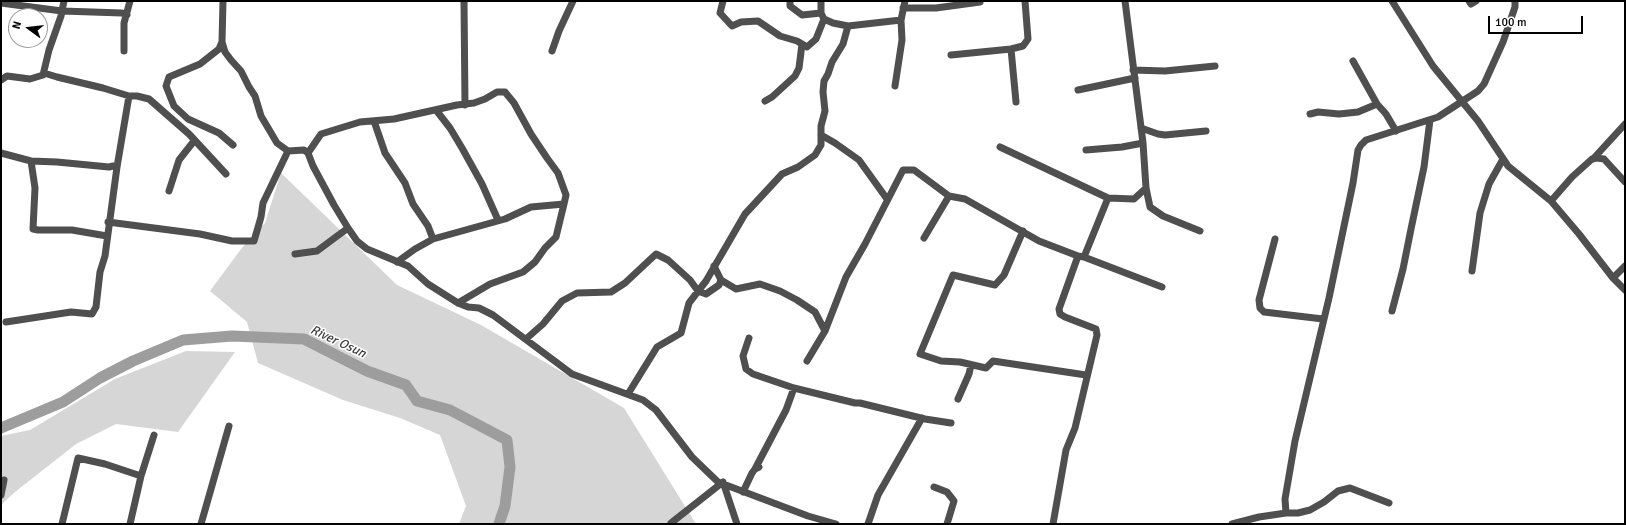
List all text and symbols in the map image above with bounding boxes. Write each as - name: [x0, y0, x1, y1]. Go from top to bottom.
- north arrow: [8, 8, 48, 48]
- scale bar: [1490, 8, 1585, 34]
- text: 100 m: [1495, 15, 1527, 30]
- text: N: [10, 20, 24, 30]
- water label: River Osun: [308, 322, 368, 362]

